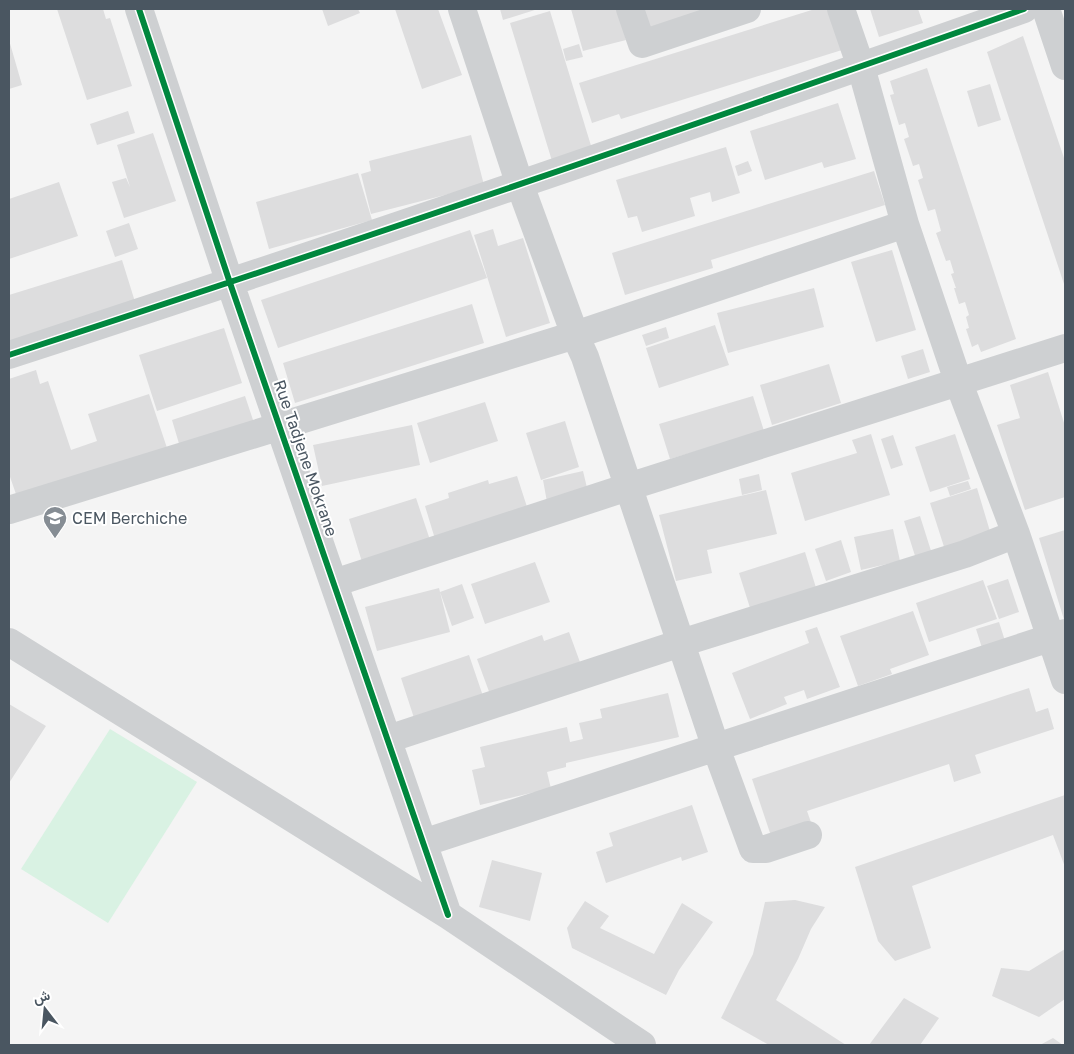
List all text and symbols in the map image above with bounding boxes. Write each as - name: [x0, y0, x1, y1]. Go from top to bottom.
- street label: Rue Tadjene Mokrane: [270, 377, 342, 539]
- school or university icon: CEM Berchiche: [42, 505, 68, 539]
- place label: CEM Berchiche: [72, 508, 187, 528]
- north arrow: [20, 984, 70, 1034]
- text: ش: [31, 985, 52, 1007]

